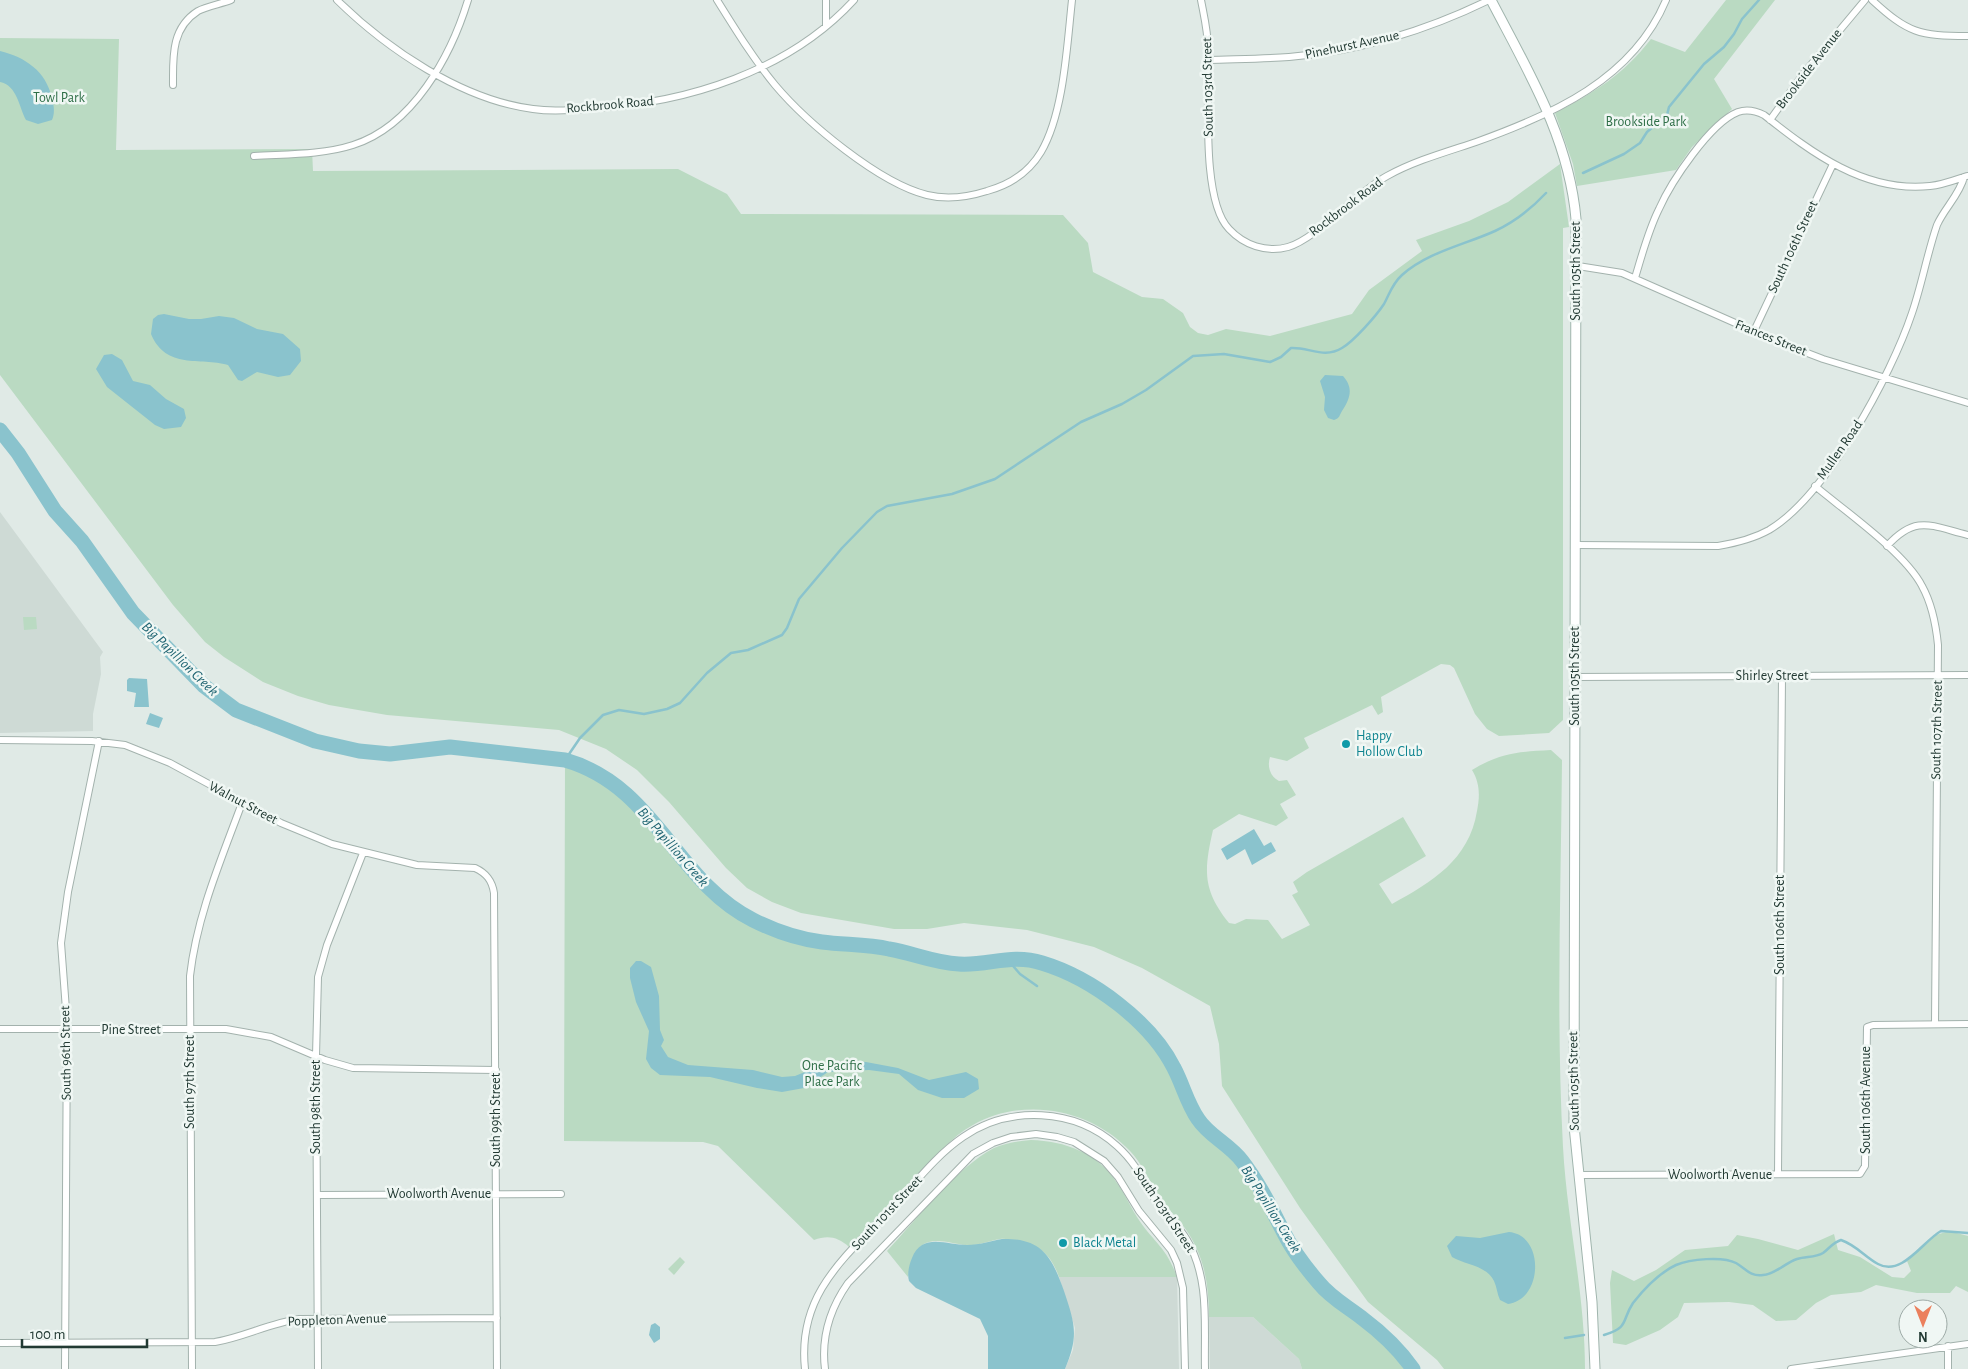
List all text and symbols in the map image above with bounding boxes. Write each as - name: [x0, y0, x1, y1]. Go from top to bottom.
- street label: Brookside Avenue: [1773, 26, 1845, 112]
- street label: Pinehurst Avenue: [1304, 28, 1400, 62]
- street label: South 103rd Street: [1200, 37, 1216, 137]
- park label: Towl Park: [33, 91, 86, 105]
- street label: Rockbrook Road: [566, 94, 654, 116]
- park label: Brookside Park: [1606, 115, 1687, 129]
- street label: Rockbrook Road: [1307, 175, 1385, 239]
- street label: South 106th Street: [1765, 198, 1821, 295]
- street label: South 105th Street: [1569, 221, 1583, 321]
- street label: Frances Street: [1733, 317, 1809, 359]
- street label: Mullen Road: [1815, 418, 1865, 482]
- water label: Big Papillion Creek: [139, 619, 221, 699]
- street label: South 105th Street: [1568, 626, 1582, 726]
- street label: Shirley Street: [1736, 669, 1809, 683]
- street label: South 107th Street: [1929, 680, 1945, 780]
- place label: Happy Hollow Club: [1356, 729, 1423, 759]
- marker: Happy Hollow Club: [1340, 738, 1352, 750]
- street label: Walnut Street: [206, 779, 280, 827]
- water label: Big Papillion Creek: [635, 805, 711, 889]
- street label: South 106th Street: [1773, 874, 1787, 975]
- street label: South 96th Street: [58, 1005, 74, 1100]
- street label: Pine Street: [101, 1023, 161, 1037]
- street label: South 105th Street: [1566, 1031, 1582, 1131]
- street label: South 97th Street: [183, 1035, 197, 1129]
- street label: South 106th Avenue: [1859, 1046, 1873, 1154]
- street label: South 98th Street: [309, 1059, 323, 1154]
- park label: One Pacific Place Park: [802, 1059, 863, 1089]
- street label: South 99th Street: [489, 1072, 503, 1167]
- water label: Big Papillion Creek: [1238, 1163, 1304, 1255]
- street label: South 103rd Street: [1130, 1165, 1198, 1256]
- street label: Woolworth Avenue: [1668, 1168, 1772, 1182]
- street label: South 101st Street: [849, 1173, 925, 1253]
- street label: Woolworth Avenue: [387, 1187, 491, 1201]
- place label: Black Metal: [1073, 1236, 1136, 1250]
- marker: Black Metal: [1057, 1237, 1069, 1249]
- north arrow: [1898, 1299, 1948, 1349]
- street label: Poppleton Avenue: [287, 1311, 387, 1329]
- scale bar: [22, 1316, 148, 1348]
- text: 100 m: [30, 1327, 65, 1342]
- text: N: [1918, 1329, 1928, 1343]

